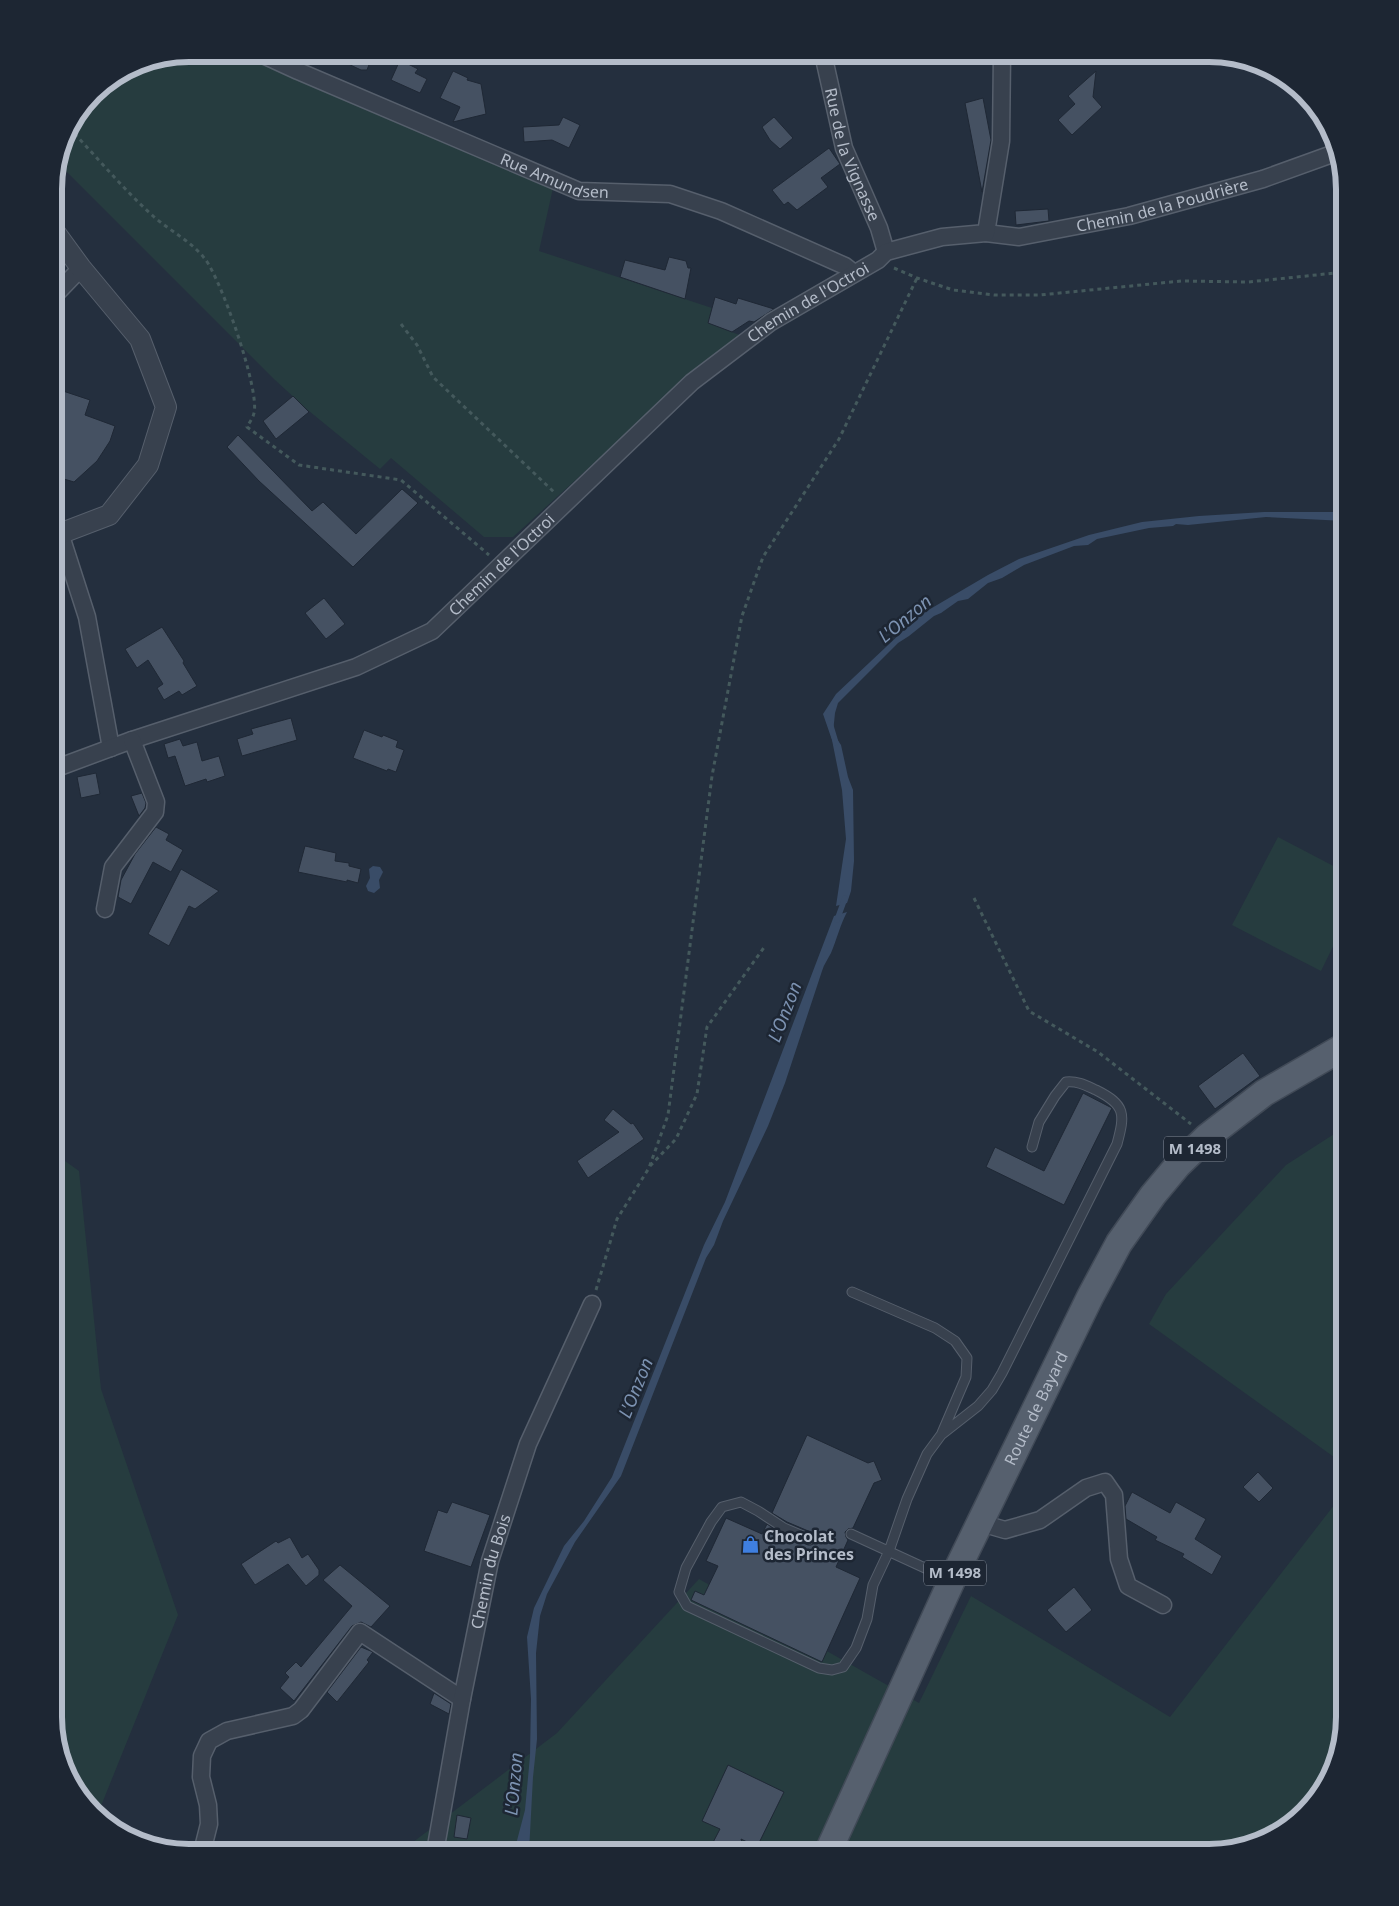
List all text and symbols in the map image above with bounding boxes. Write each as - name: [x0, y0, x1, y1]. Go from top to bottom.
- street label: Rue de la Vignasse: [820, 86, 886, 225]
- street label: Rue Amundsen: [497, 148, 609, 203]
- street label: Chemin de la Poudrière: [1074, 173, 1251, 237]
- street label: Chemin de l'Octroi: [742, 257, 873, 347]
- street label: Chemin de l'Octroi: [444, 508, 559, 621]
- water label: L'Onzon: [872, 589, 936, 648]
- water label: L'Onzon: [762, 978, 807, 1045]
- road number: M 1498: [1164, 1136, 1226, 1162]
- street label: Route de Bayard: [999, 1348, 1073, 1469]
- water label: L'Onzon: [612, 1354, 658, 1421]
- street label: Chemin du Bois: [465, 1511, 516, 1631]
- place label: Chocolat des Princes: [764, 1525, 854, 1565]
- shop icon: Chocolat des Princes: [740, 1535, 760, 1555]
- road number: M 1498: [924, 1560, 986, 1586]
- water label: L'Onzon: [498, 1751, 528, 1816]

